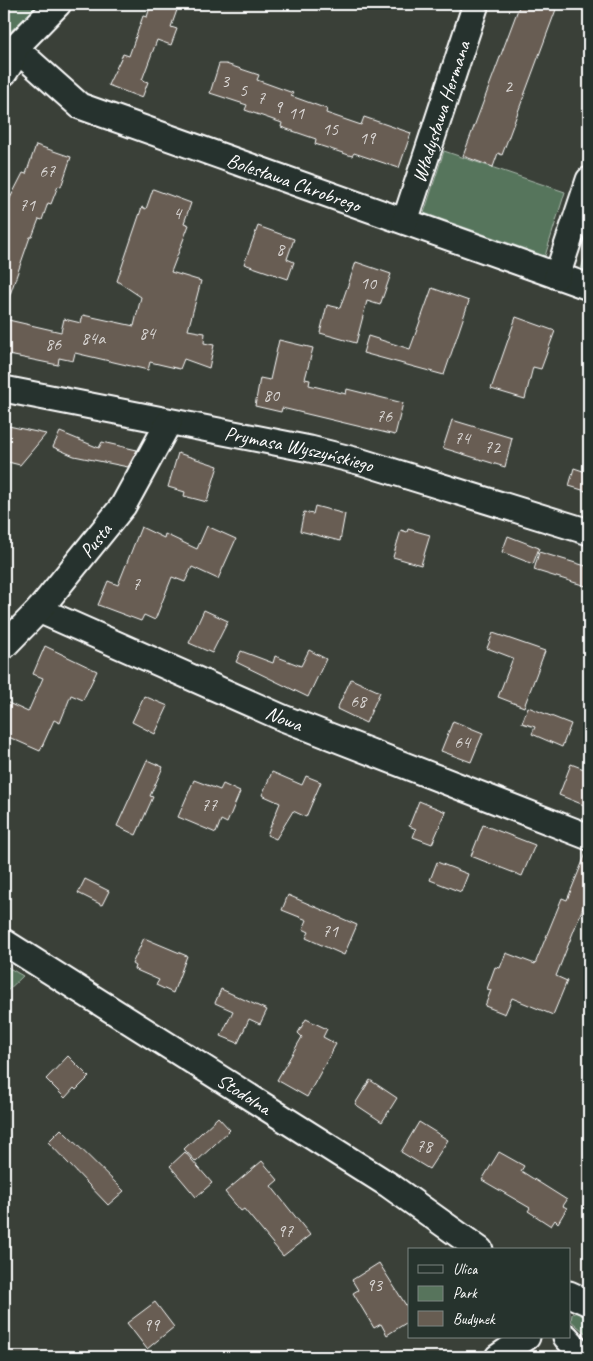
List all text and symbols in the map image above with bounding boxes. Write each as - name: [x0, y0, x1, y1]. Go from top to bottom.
- street label: Władysława Hermana: [406, 36, 476, 186]
- house number: 3: [221, 70, 231, 92]
- house number: 2: [504, 75, 514, 97]
- house number: 5: [239, 79, 248, 101]
- house number: 7: [257, 87, 266, 109]
- house number: 9: [274, 96, 284, 118]
- house number: 11: [288, 102, 305, 124]
- house number: 15: [322, 118, 339, 140]
- house number: 19: [359, 127, 377, 149]
- street label: Bolesława Chrobrego: [224, 147, 366, 218]
- house number: 67: [39, 160, 56, 182]
- house number: 71: [19, 194, 36, 216]
- house number: 4: [173, 202, 183, 224]
- house number: 8: [276, 238, 286, 260]
- house number: 10: [360, 272, 378, 294]
- house number: 84: [139, 322, 157, 344]
- house number: 84a: [81, 327, 106, 349]
- house number: 86: [45, 333, 62, 355]
- house number: 80: [263, 384, 281, 406]
- house number: 76: [376, 405, 393, 427]
- street label: Prymasa Wyszyńskiego: [223, 420, 378, 478]
- house number: 74: [454, 427, 472, 449]
- house number: 72: [484, 436, 502, 458]
- street label: Pusta: [74, 516, 118, 563]
- house number: 7: [132, 573, 141, 595]
- house number: 68: [350, 690, 368, 712]
- street label: Nowa: [262, 700, 308, 738]
- house number: 64: [454, 731, 472, 753]
- house number: 77: [201, 794, 218, 816]
- house number: 71: [322, 920, 339, 942]
- street label: Stodolna: [212, 1067, 277, 1121]
- house number: 78: [416, 1135, 434, 1157]
- house number: 97: [277, 1220, 294, 1242]
- legend: [408, 1248, 570, 1338]
- text: Ulica: [453, 1260, 478, 1279]
- house number: 93: [366, 1274, 384, 1296]
- text: Park: [453, 1284, 478, 1303]
- text: Budynek: [453, 1310, 496, 1329]
- house number: 99: [143, 1314, 161, 1336]

